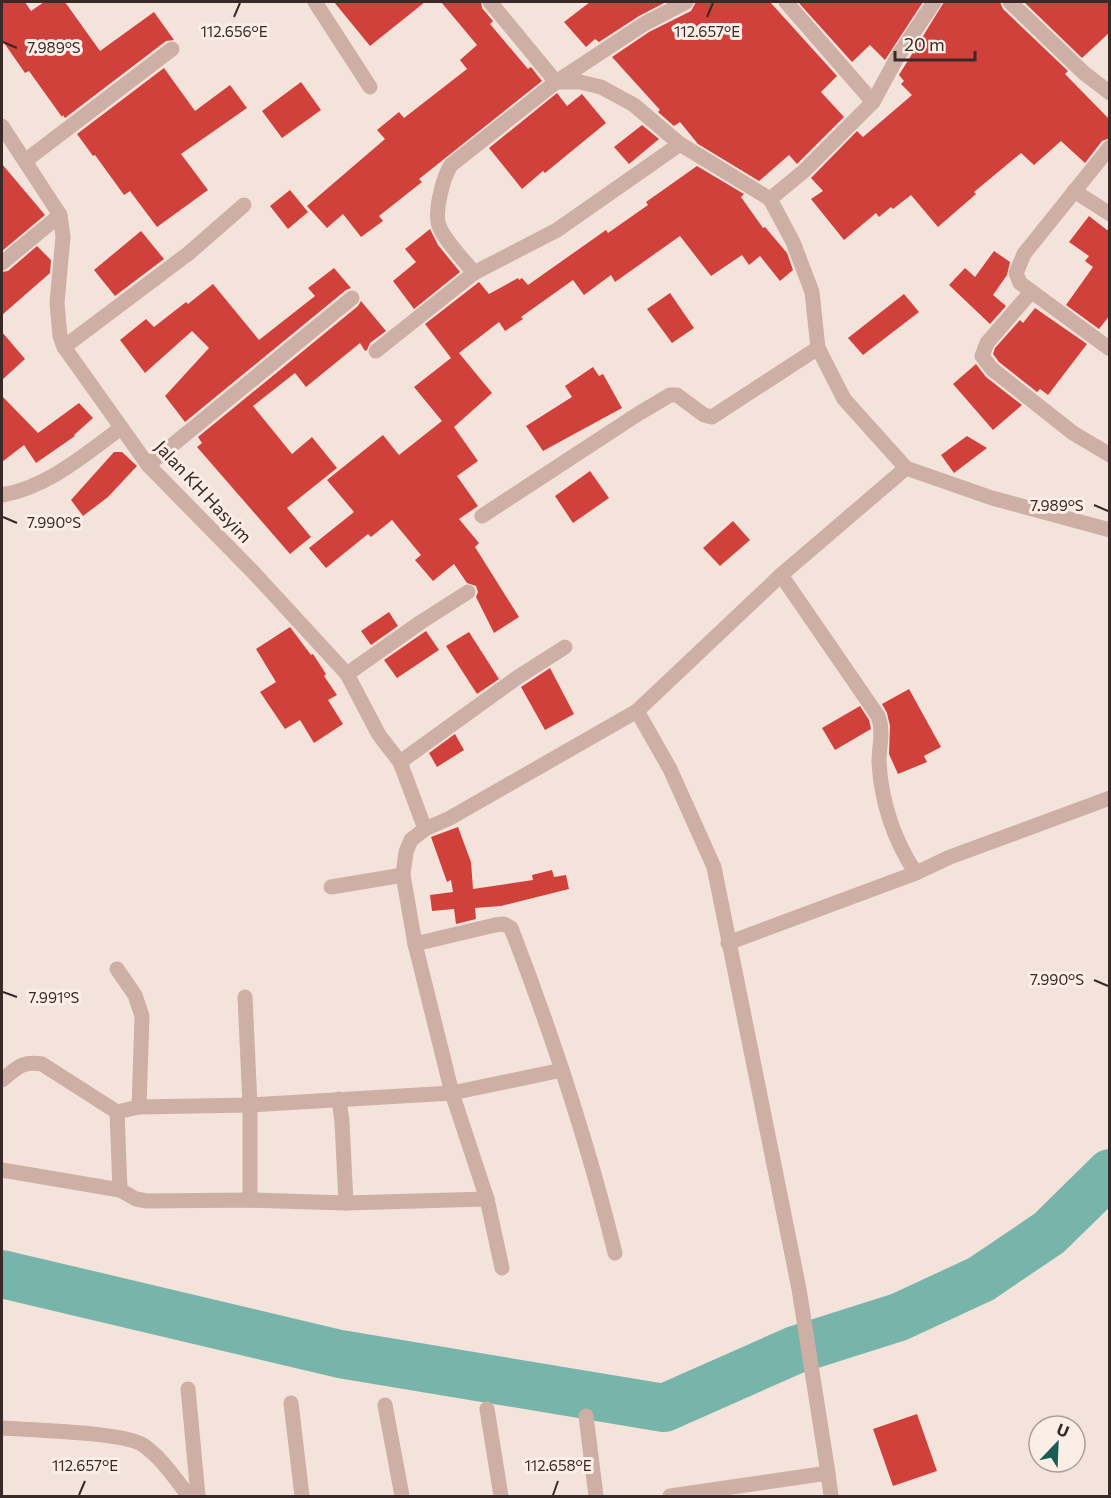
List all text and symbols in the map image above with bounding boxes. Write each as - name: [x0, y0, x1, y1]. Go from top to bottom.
- text: 112.656°E: [200, 22, 268, 40]
- text: 112.657°E: [674, 22, 740, 40]
- scale bar: [895, 24, 974, 62]
- text: 20 m: [904, 33, 945, 55]
- text: 7.989°S: [27, 38, 81, 56]
- street label: Jalan KH Hasyim: [151, 436, 257, 547]
- text: 7.989°S: [1030, 496, 1084, 514]
- text: 7.990°S: [27, 513, 81, 531]
- text: 7.990°S: [1030, 970, 1084, 988]
- text: 7.991°S: [29, 988, 80, 1006]
- north arrow: [1027, 1414, 1087, 1474]
- text: U: [1054, 1419, 1072, 1441]
- text: 112.657°E: [52, 1456, 118, 1474]
- text: 112.658°E: [524, 1456, 592, 1474]

